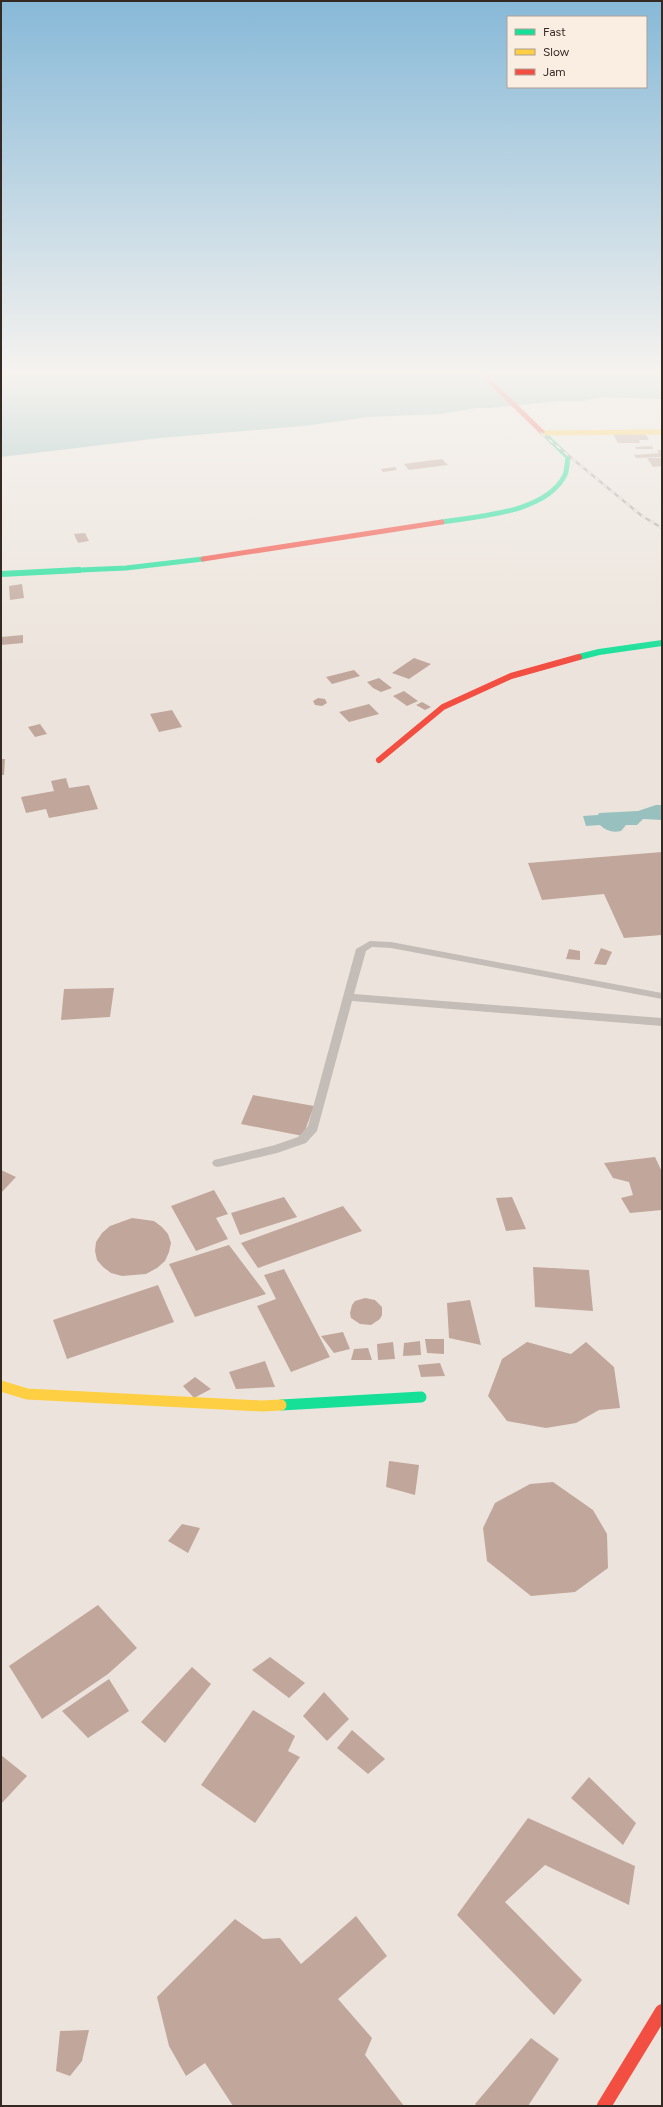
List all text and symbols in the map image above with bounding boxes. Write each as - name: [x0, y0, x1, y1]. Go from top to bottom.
- legend: [507, 16, 647, 88]
- text: Fast: [543, 25, 566, 39]
- text: Slow: [543, 45, 570, 59]
- text: Jam: [543, 65, 566, 79]

